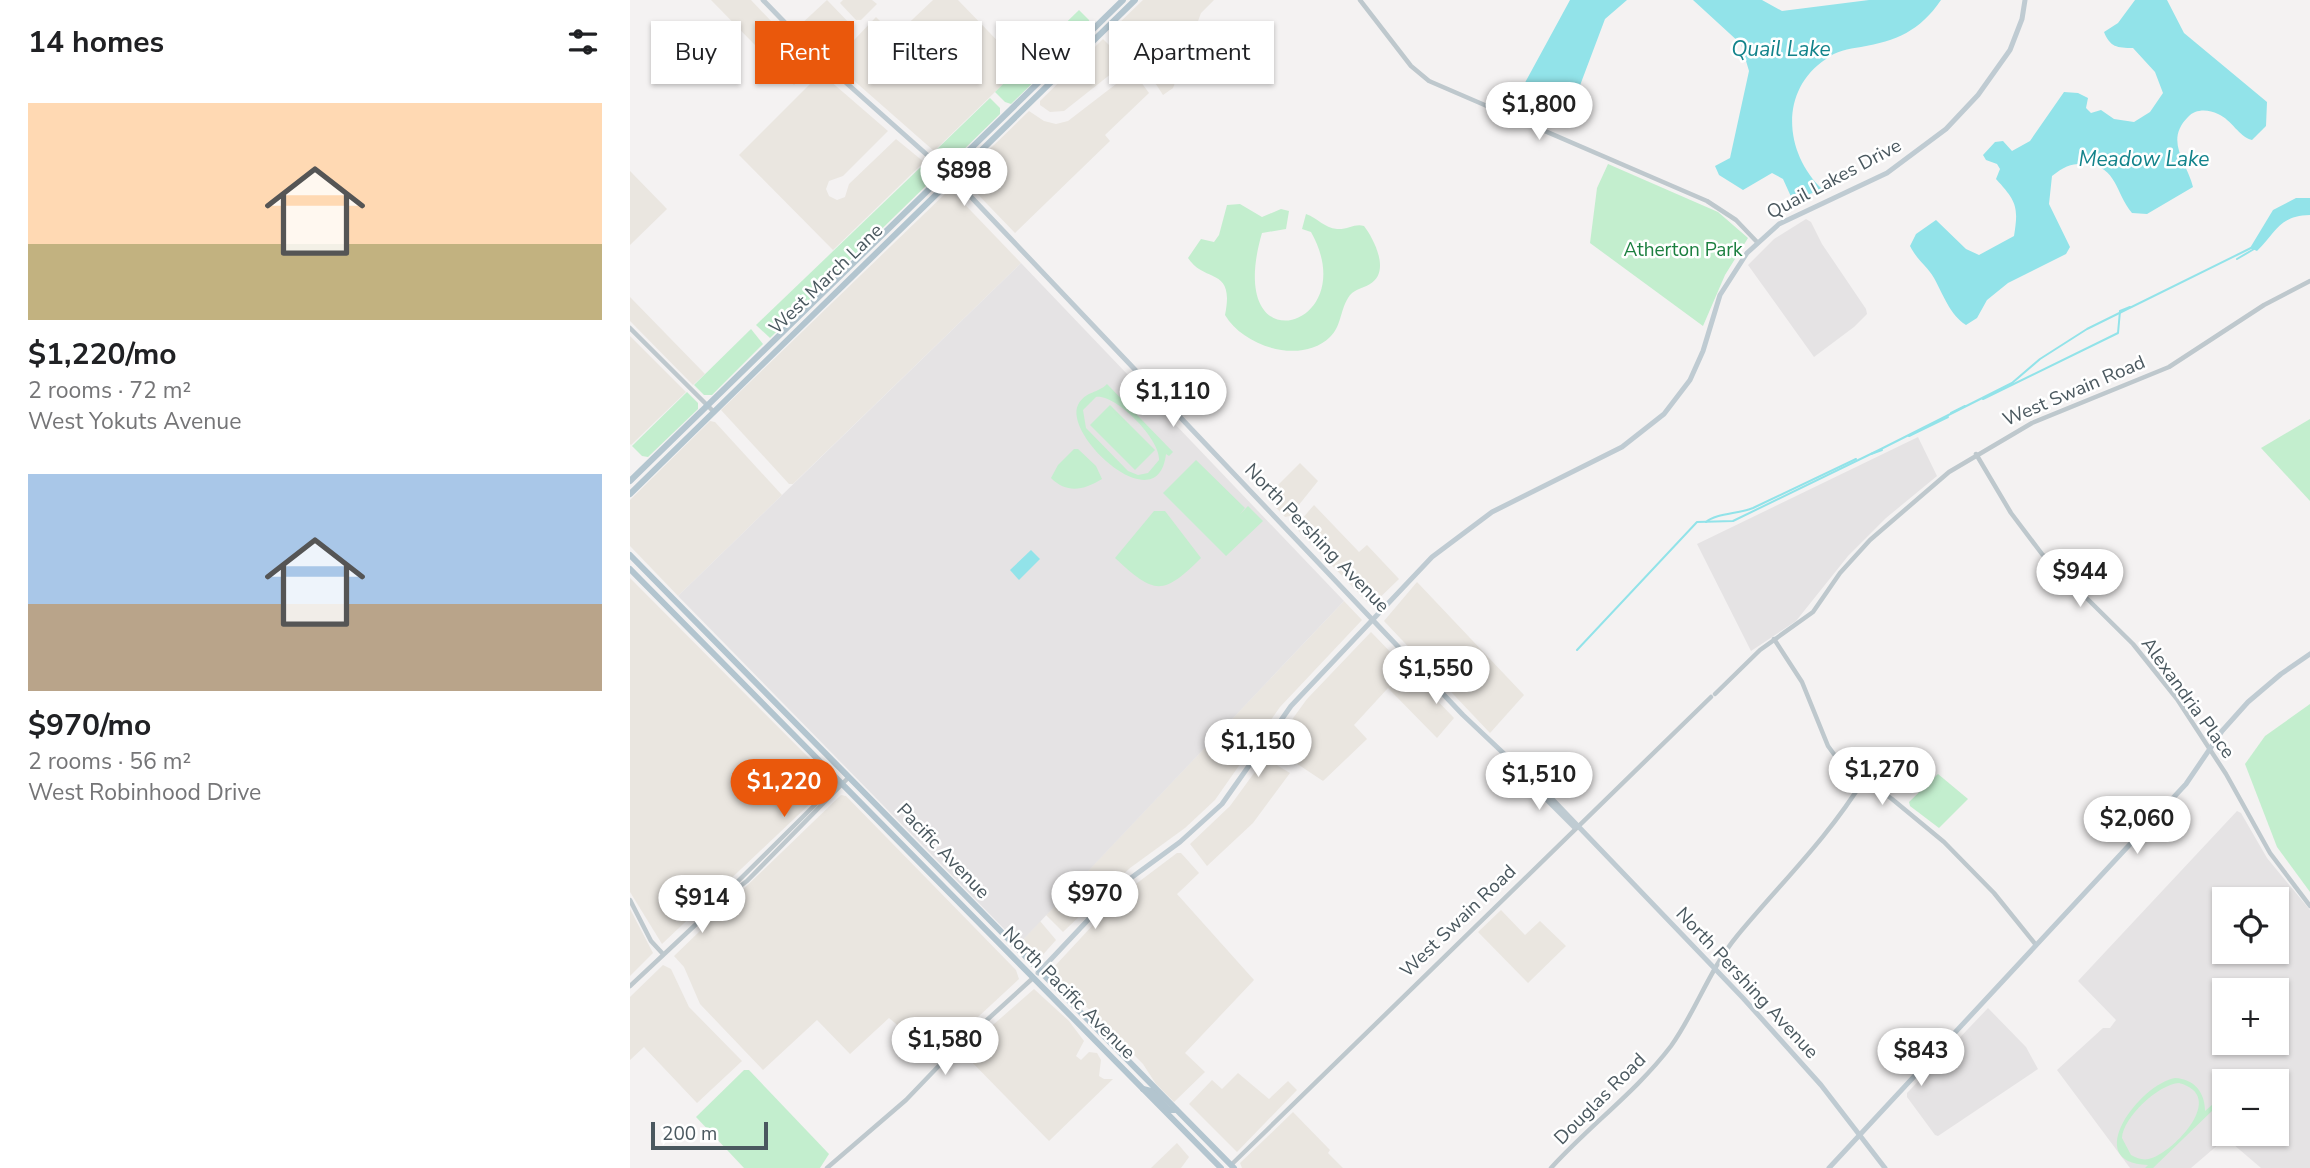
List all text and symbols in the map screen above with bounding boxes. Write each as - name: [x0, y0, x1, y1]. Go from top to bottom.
- chip: Buy: [651, 21, 741, 84]
- chip: Rent: [755, 21, 854, 84]
- chip: Filters: [868, 21, 982, 84]
- chip: New: [996, 21, 1095, 84]
- chip: Apartment: [1109, 21, 1274, 84]
- text: 14 homes: [28, 22, 164, 63]
- icon: filters: [564, 23, 602, 61]
- water label: Quail Lake: [1731, 35, 1831, 63]
- pin: $1,800: [1482, 82, 1596, 142]
- text: $1,800: [1502, 89, 1576, 120]
- street label: Quail Lakes Drive: [1762, 133, 1906, 225]
- water label: Meadow Lake: [2078, 145, 2210, 173]
- icon: home: [252, 148, 378, 274]
- pin: $898: [923, 148, 1005, 208]
- text: $898: [936, 155, 992, 186]
- street label: West March Lane: [763, 218, 889, 340]
- park label: Atherton Park: [1623, 237, 1743, 263]
- text: $1,220/mo: [28, 334, 177, 375]
- street label: West Swain Road: [1999, 349, 2149, 433]
- pin: $1,110: [1116, 370, 1230, 429]
- text: 2 rooms · 72 m²: [28, 375, 191, 406]
- text: $1,110: [1136, 376, 1210, 407]
- text: West Yokuts Avenue: [28, 406, 242, 437]
- street label: North Pershing Avenue: [1239, 458, 1395, 618]
- icon: home: [252, 519, 378, 645]
- pin: $944: [2039, 550, 2121, 609]
- text: $944: [2052, 556, 2108, 587]
- street label: Alexandria Place: [2135, 632, 2241, 764]
- pin: $1,550: [1379, 646, 1493, 706]
- text: $1,550: [1399, 653, 1473, 684]
- text: $970/mo: [28, 705, 151, 746]
- pin: $1,150: [1201, 720, 1315, 779]
- text: $1,150: [1221, 726, 1295, 757]
- text: 2 rooms · 56 m²: [28, 746, 191, 777]
- pin: $1,270: [1825, 748, 1939, 807]
- pin: $1,510: [1482, 752, 1596, 812]
- text: $1,270: [1845, 754, 1919, 785]
- text: $1,510: [1502, 759, 1576, 790]
- pin: $1,220: [727, 760, 841, 819]
- text: $1,220: [747, 766, 821, 797]
- text: West Robinhood Drive: [28, 777, 261, 808]
- pin: $2,060: [2080, 796, 2194, 856]
- street label: Pacific Avenue: [891, 797, 995, 905]
- text: $2,060: [2100, 803, 2174, 834]
- street label: West Swain Road: [1394, 859, 1522, 983]
- pin: $970: [1054, 872, 1136, 931]
- pin: $914: [661, 876, 743, 935]
- text: $970: [1067, 878, 1123, 909]
- text: $914: [674, 882, 730, 913]
- map controls: [2212, 887, 2289, 1146]
- button: locate: [2212, 887, 2289, 964]
- street label: North Pershing Avenue: [1670, 902, 1824, 1064]
- street label: North Pacific Avenue: [997, 921, 1141, 1065]
- button: +: [2212, 978, 2289, 1055]
- pin: $1,580: [888, 1018, 1002, 1077]
- text: $1,580: [908, 1024, 982, 1055]
- pin: $843: [1880, 1028, 1962, 1088]
- text: $843: [1893, 1035, 1949, 1066]
- street label: Douglas Road: [1548, 1047, 1652, 1151]
- button: −: [2212, 1069, 2289, 1146]
- scale bar: [651, 1119, 768, 1151]
- text: 200 m: [662, 1121, 717, 1147]

